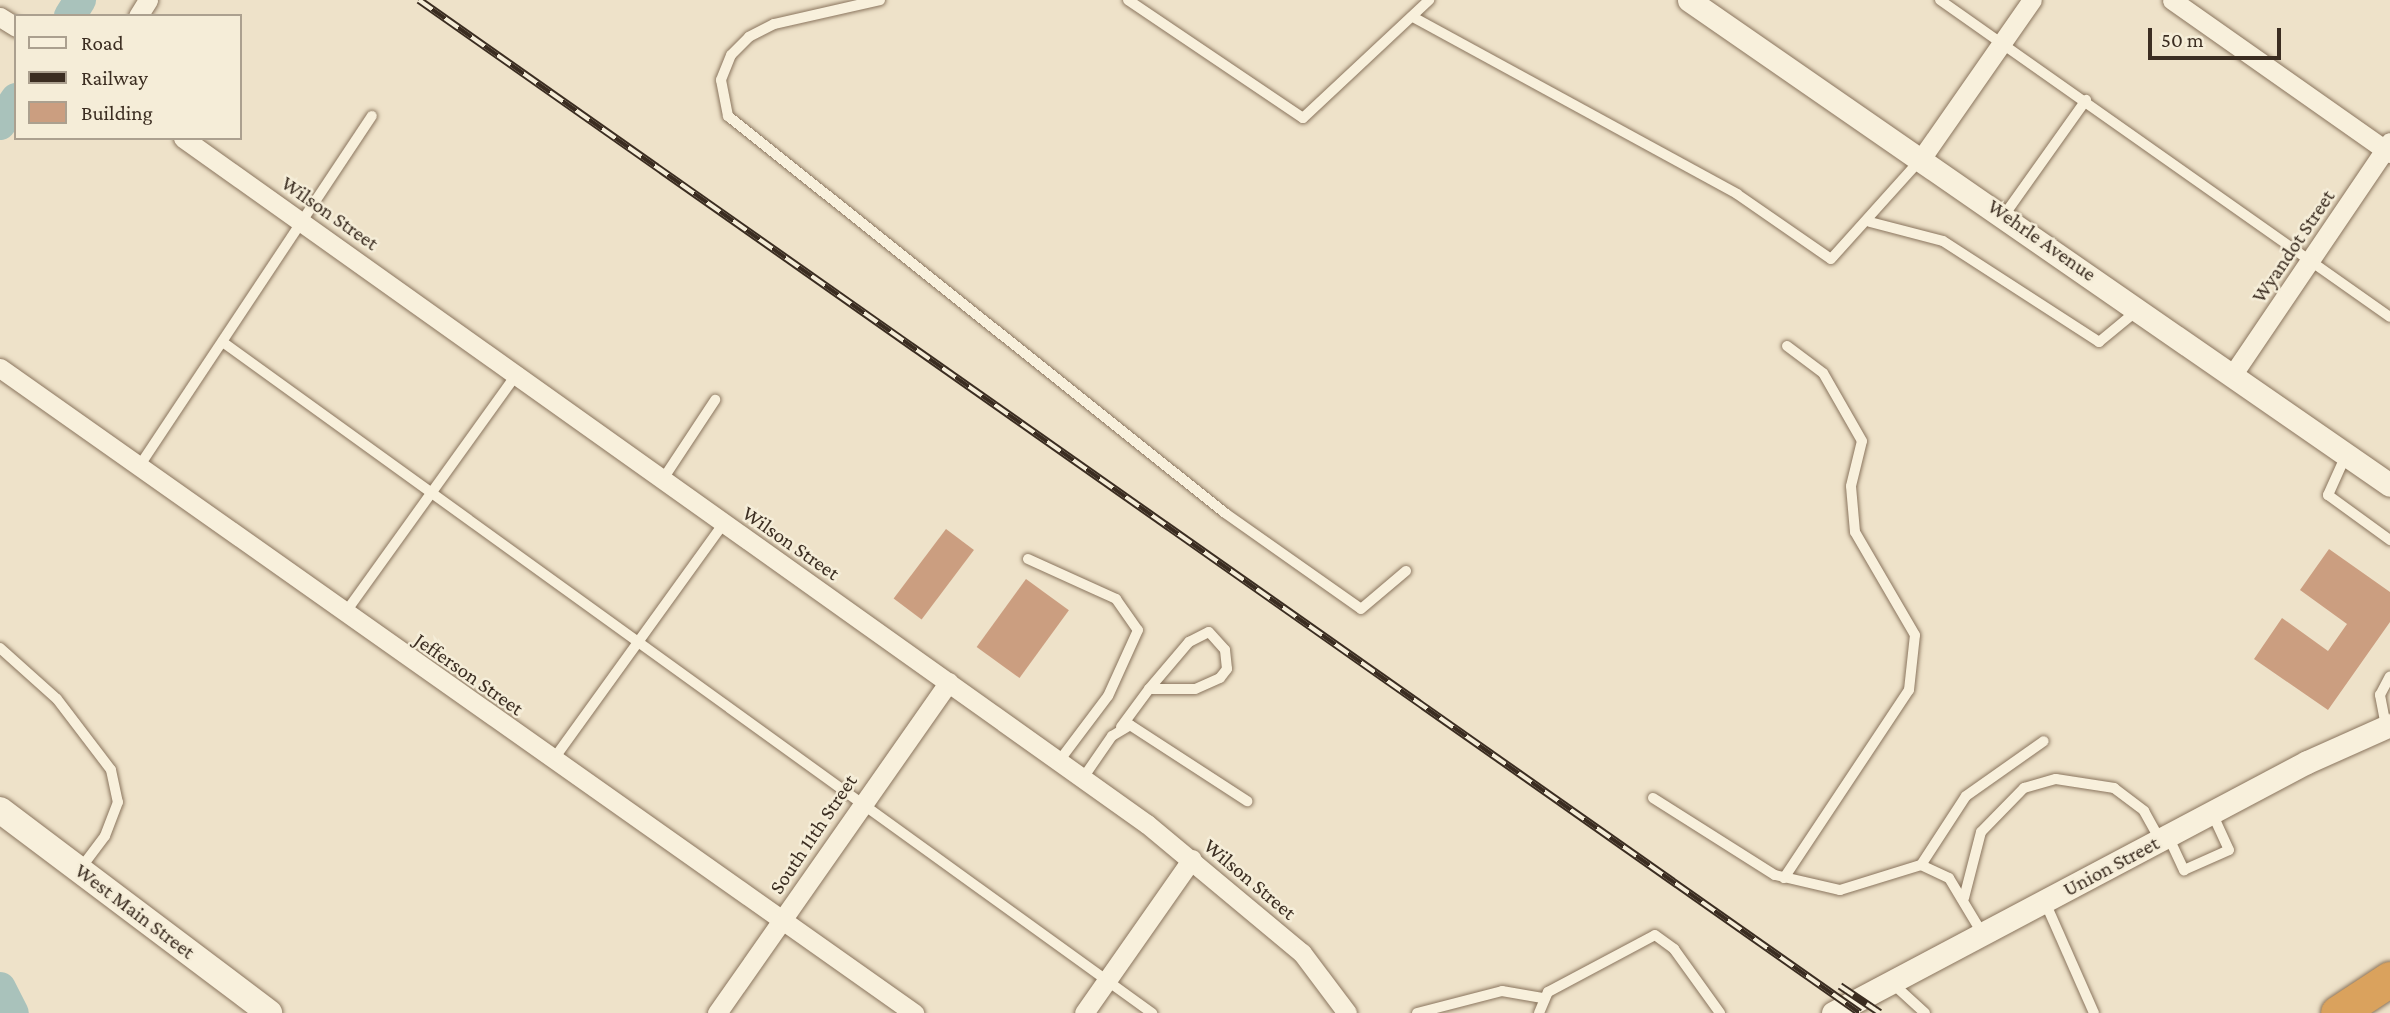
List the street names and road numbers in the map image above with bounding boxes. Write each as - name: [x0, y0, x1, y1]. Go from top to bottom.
- street label: Wilson Street: [276, 170, 384, 256]
- street label: Wyandot Street: [2246, 185, 2340, 307]
- street label: Wehrle Avenue: [1983, 193, 2101, 287]
- street label: Wilson Street: [737, 500, 845, 586]
- street label: Jefferson Street: [410, 627, 528, 721]
- street label: South 11th Street: [764, 769, 862, 899]
- street label: Union Street: [2059, 830, 2163, 902]
- street label: Wilson Street: [1199, 833, 1301, 925]
- street label: West Main Street: [70, 858, 200, 964]

